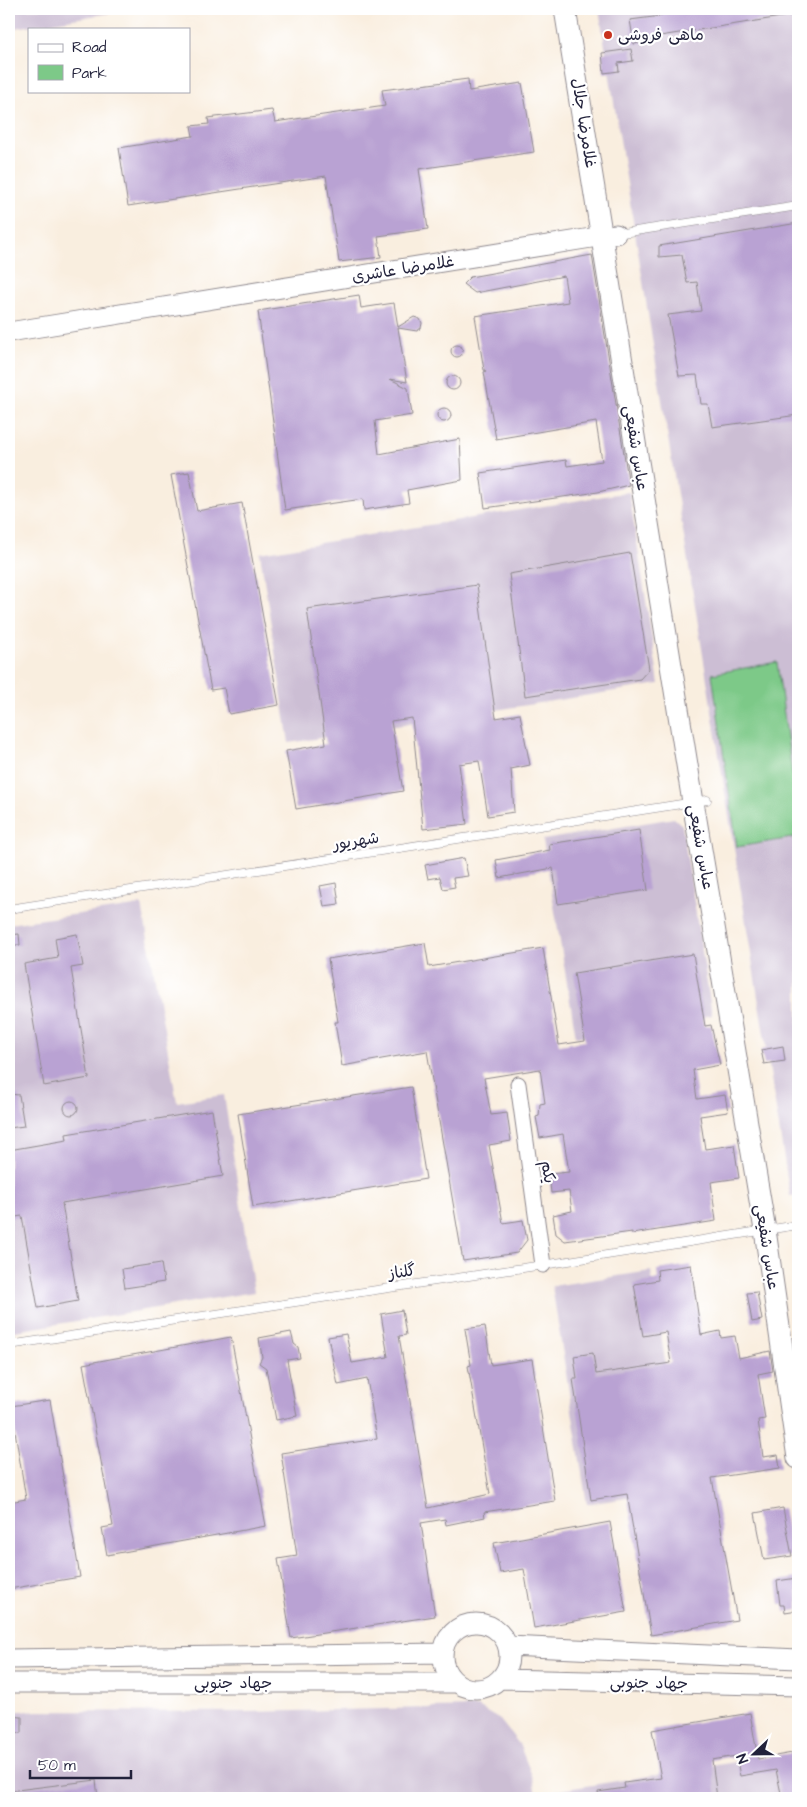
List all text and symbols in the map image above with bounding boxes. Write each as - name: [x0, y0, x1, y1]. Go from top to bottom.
- place label: ماهی فروشی: [618, 24, 704, 46]
- legend: [28, 28, 190, 92]
- marker: ماهی فروشی: [602, 29, 614, 41]
- text: Road: [72, 37, 107, 58]
- text: Park: [72, 63, 107, 84]
- street label: غلامرضا جلال: [566, 77, 602, 169]
- street label: غلامرضا عاشری: [350, 250, 456, 288]
- street label: عباس شفیعی: [618, 404, 654, 492]
- street label: عباس شفیعی: [683, 803, 719, 891]
- street label: شهریور: [329, 826, 381, 856]
- street label: یکم: [535, 1159, 560, 1185]
- street label: عباس شفیعی: [749, 1203, 785, 1291]
- street label: گلناز: [385, 1259, 417, 1285]
- street label: جهاد جنوبی: [610, 1671, 688, 1695]
- street label: جهاد جنوبی: [194, 1672, 272, 1694]
- north arrow: [730, 1730, 780, 1780]
- scale bar: [30, 1747, 131, 1779]
- text: N: [732, 1750, 754, 1766]
- text: 50 m: [38, 1755, 76, 1776]

